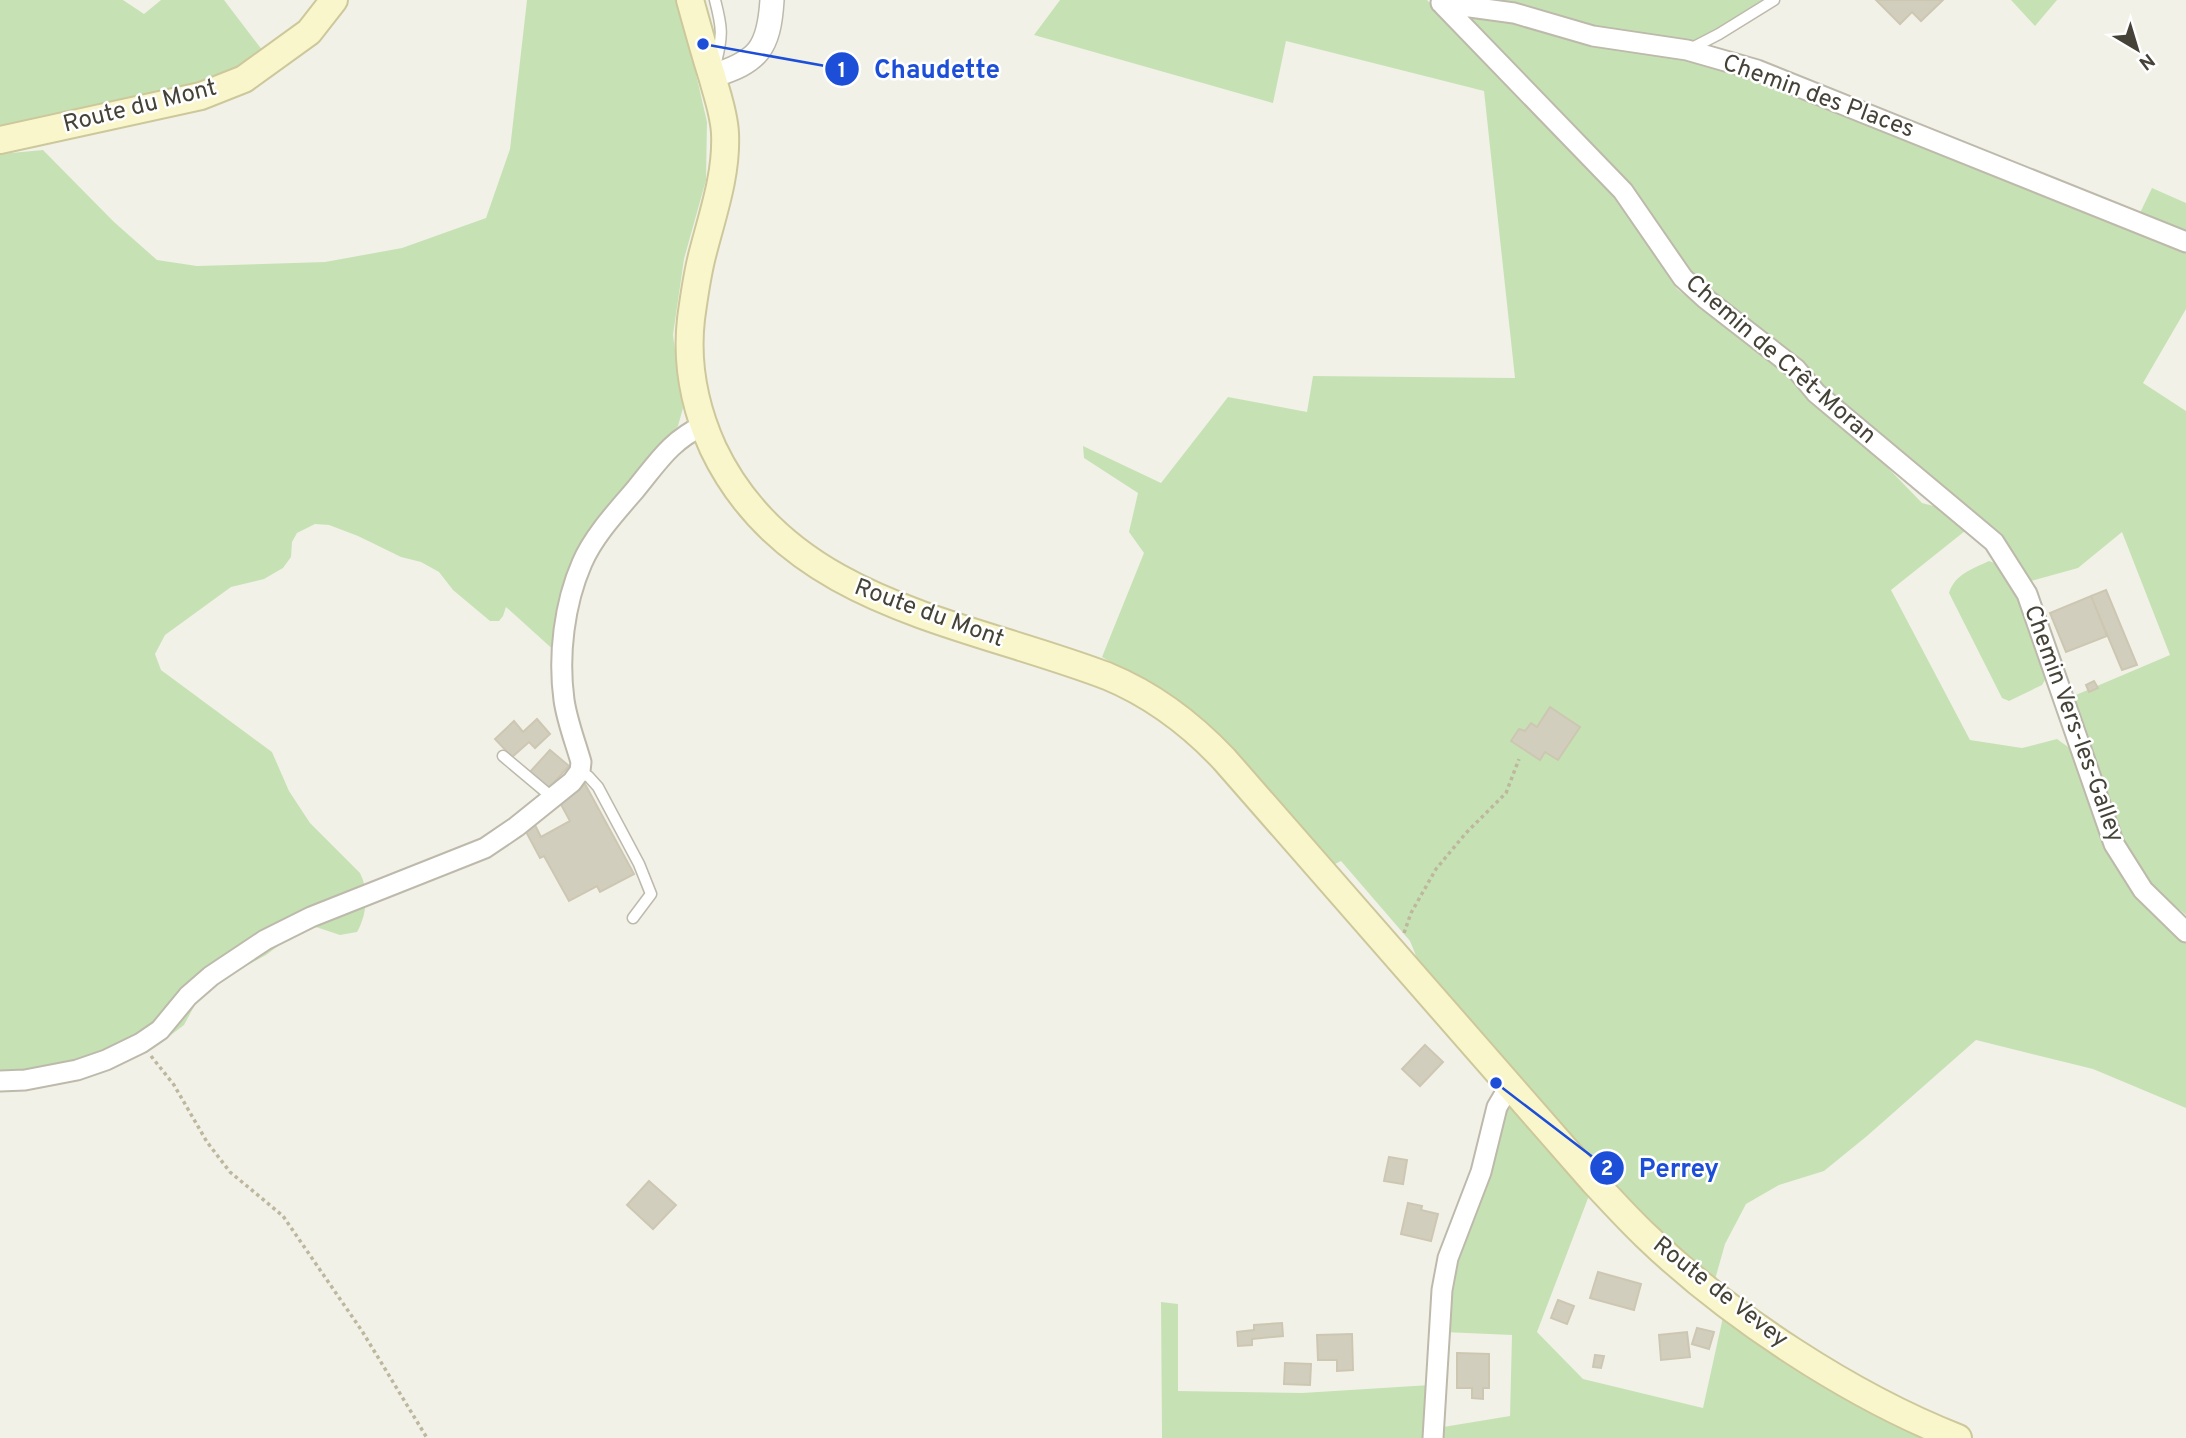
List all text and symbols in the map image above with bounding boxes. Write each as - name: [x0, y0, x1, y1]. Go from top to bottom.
- north arrow: [2102, 14, 2172, 84]
- callout: Chaudette: [825, 46, 1014, 93]
- text: N: [2133, 47, 2159, 74]
- street label: Chemin des Places: [1718, 48, 1918, 146]
- text: Chaudette: [874, 55, 1000, 88]
- text: 1: [838, 58, 846, 85]
- street label: Route du Mont: [60, 73, 220, 141]
- street label: Chemin de Crêt-Moran: [1678, 269, 1882, 451]
- street label: Route du Mont: [850, 573, 1008, 655]
- street label: Chemin Vers-les-Galley: [2016, 601, 2130, 847]
- callout: Perrey: [1590, 1144, 1733, 1191]
- text: Perrey: [1639, 1154, 1719, 1187]
- text: 2: [1601, 1156, 1613, 1183]
- street label: Route de Vevey: [1646, 1231, 1794, 1355]

